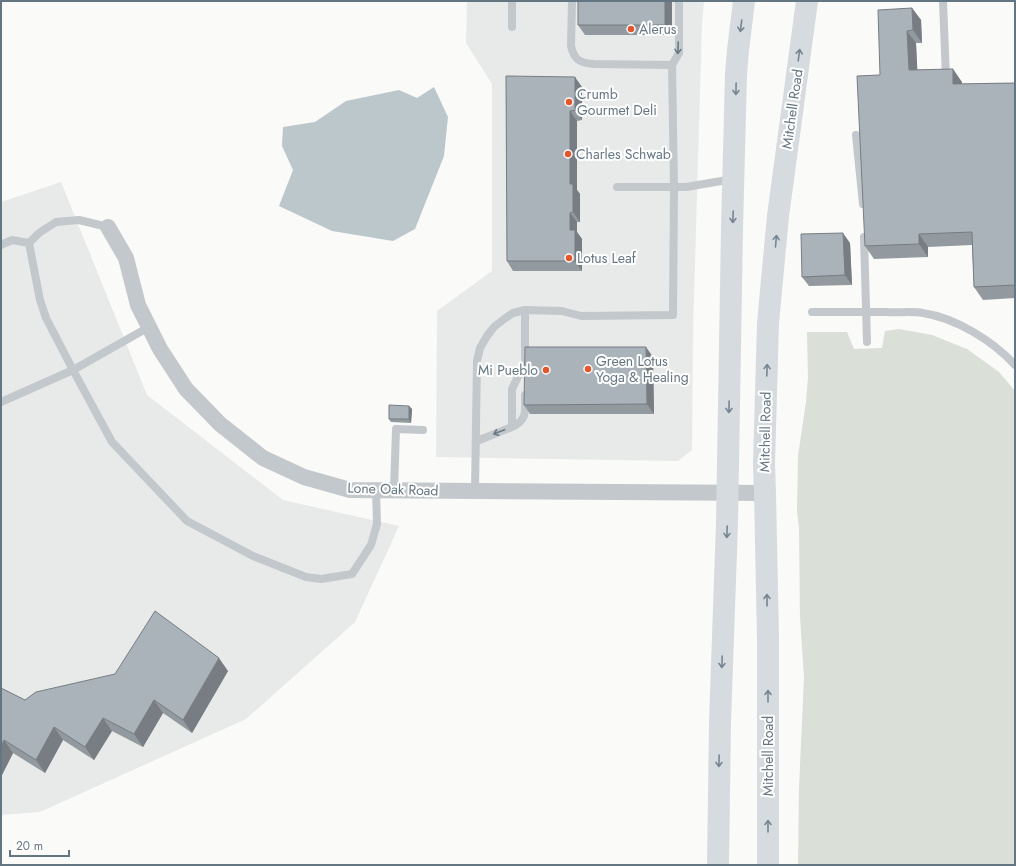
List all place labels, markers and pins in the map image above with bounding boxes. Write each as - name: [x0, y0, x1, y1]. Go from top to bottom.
- place label: Alerus: [639, 19, 677, 39]
- marker: Alerus: [626, 24, 636, 34]
- place label: Crumb Gourmet Deli: [577, 84, 657, 120]
- marker: Crumb Gourmet Deli: [564, 97, 574, 107]
- place label: Charles Schwab: [576, 144, 671, 164]
- marker: Charles Schwab: [563, 149, 573, 159]
- place label: Lotus Leaf: [577, 248, 637, 268]
- marker: Lotus Leaf: [564, 253, 574, 263]
- place label: Green Lotus Yoga & Healing: [596, 351, 689, 387]
- place label: Mi Pueblo: [478, 360, 538, 380]
- marker: Green Lotus Yoga & Healing: [583, 364, 593, 374]
- marker: Mi Pueblo: [541, 365, 551, 375]

